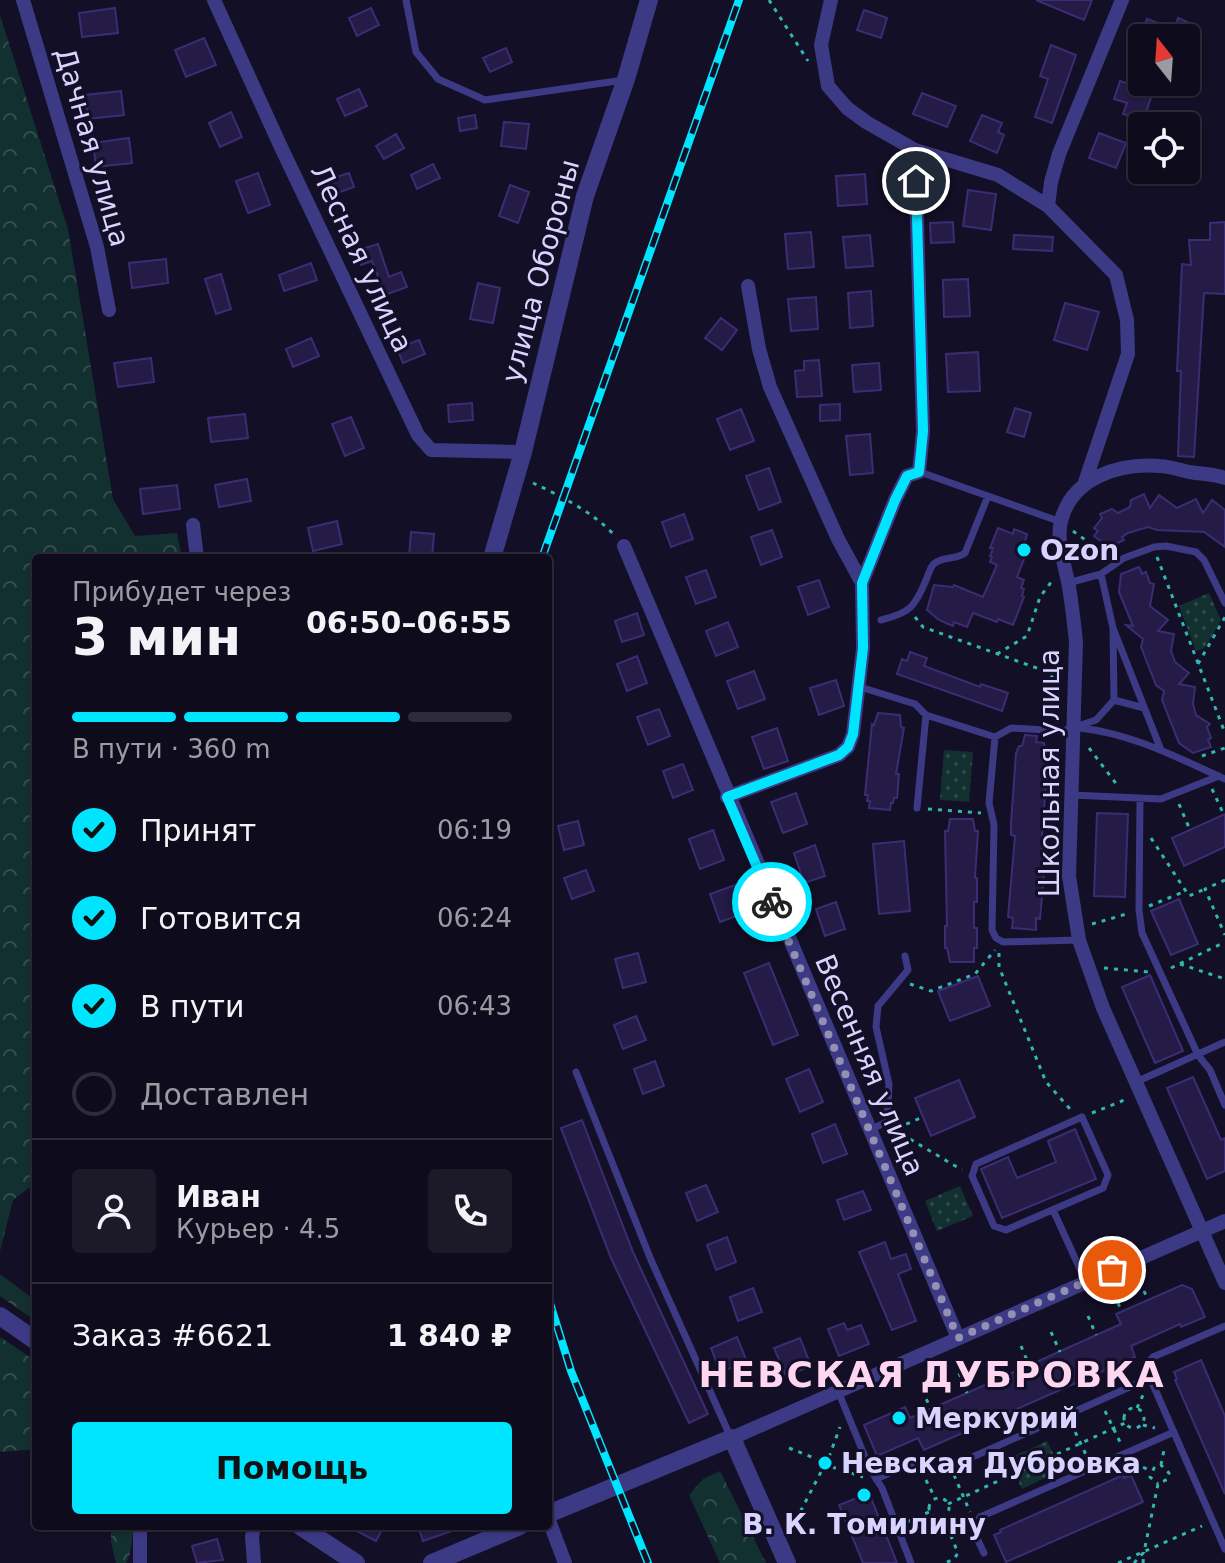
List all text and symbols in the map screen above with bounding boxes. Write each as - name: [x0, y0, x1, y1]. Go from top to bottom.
- north arrow: [1128, 24, 1200, 96]
- map controls: [1128, 24, 1200, 184]
- street label: Дачная улица: [48, 44, 137, 251]
- button: locate: [1128, 112, 1200, 184]
- pin: [882, 147, 950, 215]
- street label: улица Обороны: [495, 156, 586, 386]
- street label: Лесная улица: [304, 159, 420, 358]
- icon: home: [894, 159, 938, 203]
- place label: Ozon: [1040, 534, 1119, 567]
- marker: Ozon: [1015, 541, 1033, 559]
- text: Прибудет через: [72, 577, 291, 607]
- text: 06:50–06:55: [306, 605, 512, 640]
- text: 3 мин: [72, 607, 241, 667]
- street label: Школьная улица: [1033, 649, 1066, 897]
- text: В пути · 360 m: [72, 734, 271, 764]
- icon: check: [72, 808, 116, 852]
- text: Принят: [140, 813, 256, 848]
- text: 06:19: [437, 815, 512, 845]
- courier: [732, 862, 812, 942]
- icon: bike: [750, 880, 794, 924]
- icon: check: [72, 896, 116, 940]
- text: Готовится: [140, 901, 302, 936]
- text: 06:24: [437, 903, 512, 933]
- street label: Весенняя улица: [808, 950, 931, 1181]
- icon: check: [72, 984, 116, 1028]
- text: В пути: [140, 989, 244, 1024]
- text: 06:43: [437, 991, 512, 1021]
- text: Доставлен: [140, 1077, 309, 1112]
- button: person: [72, 1169, 156, 1253]
- button: phone: [428, 1169, 512, 1253]
- text: Иван: [176, 1179, 261, 1214]
- text: Курьер · 4.5: [176, 1214, 340, 1244]
- pin: [1078, 1236, 1146, 1304]
- icon: bag: [1090, 1248, 1134, 1292]
- text: Заказ #6621: [72, 1318, 273, 1353]
- text: 1 840 ₽: [387, 1318, 512, 1353]
- district label: НЕВСКАЯ ДУБРОВКА: [698, 1354, 1166, 1395]
- place label: Меркурий: [915, 1402, 1078, 1435]
- marker: Меркурий: [890, 1409, 908, 1427]
- button: Помощь: [72, 1422, 512, 1514]
- place label: Невская Дубровка: [841, 1447, 1141, 1480]
- marker: Невская Дубровка: [816, 1454, 834, 1472]
- marker: В. К. Томилину: [855, 1486, 873, 1504]
- place label: В. К. Томилину: [742, 1508, 986, 1541]

